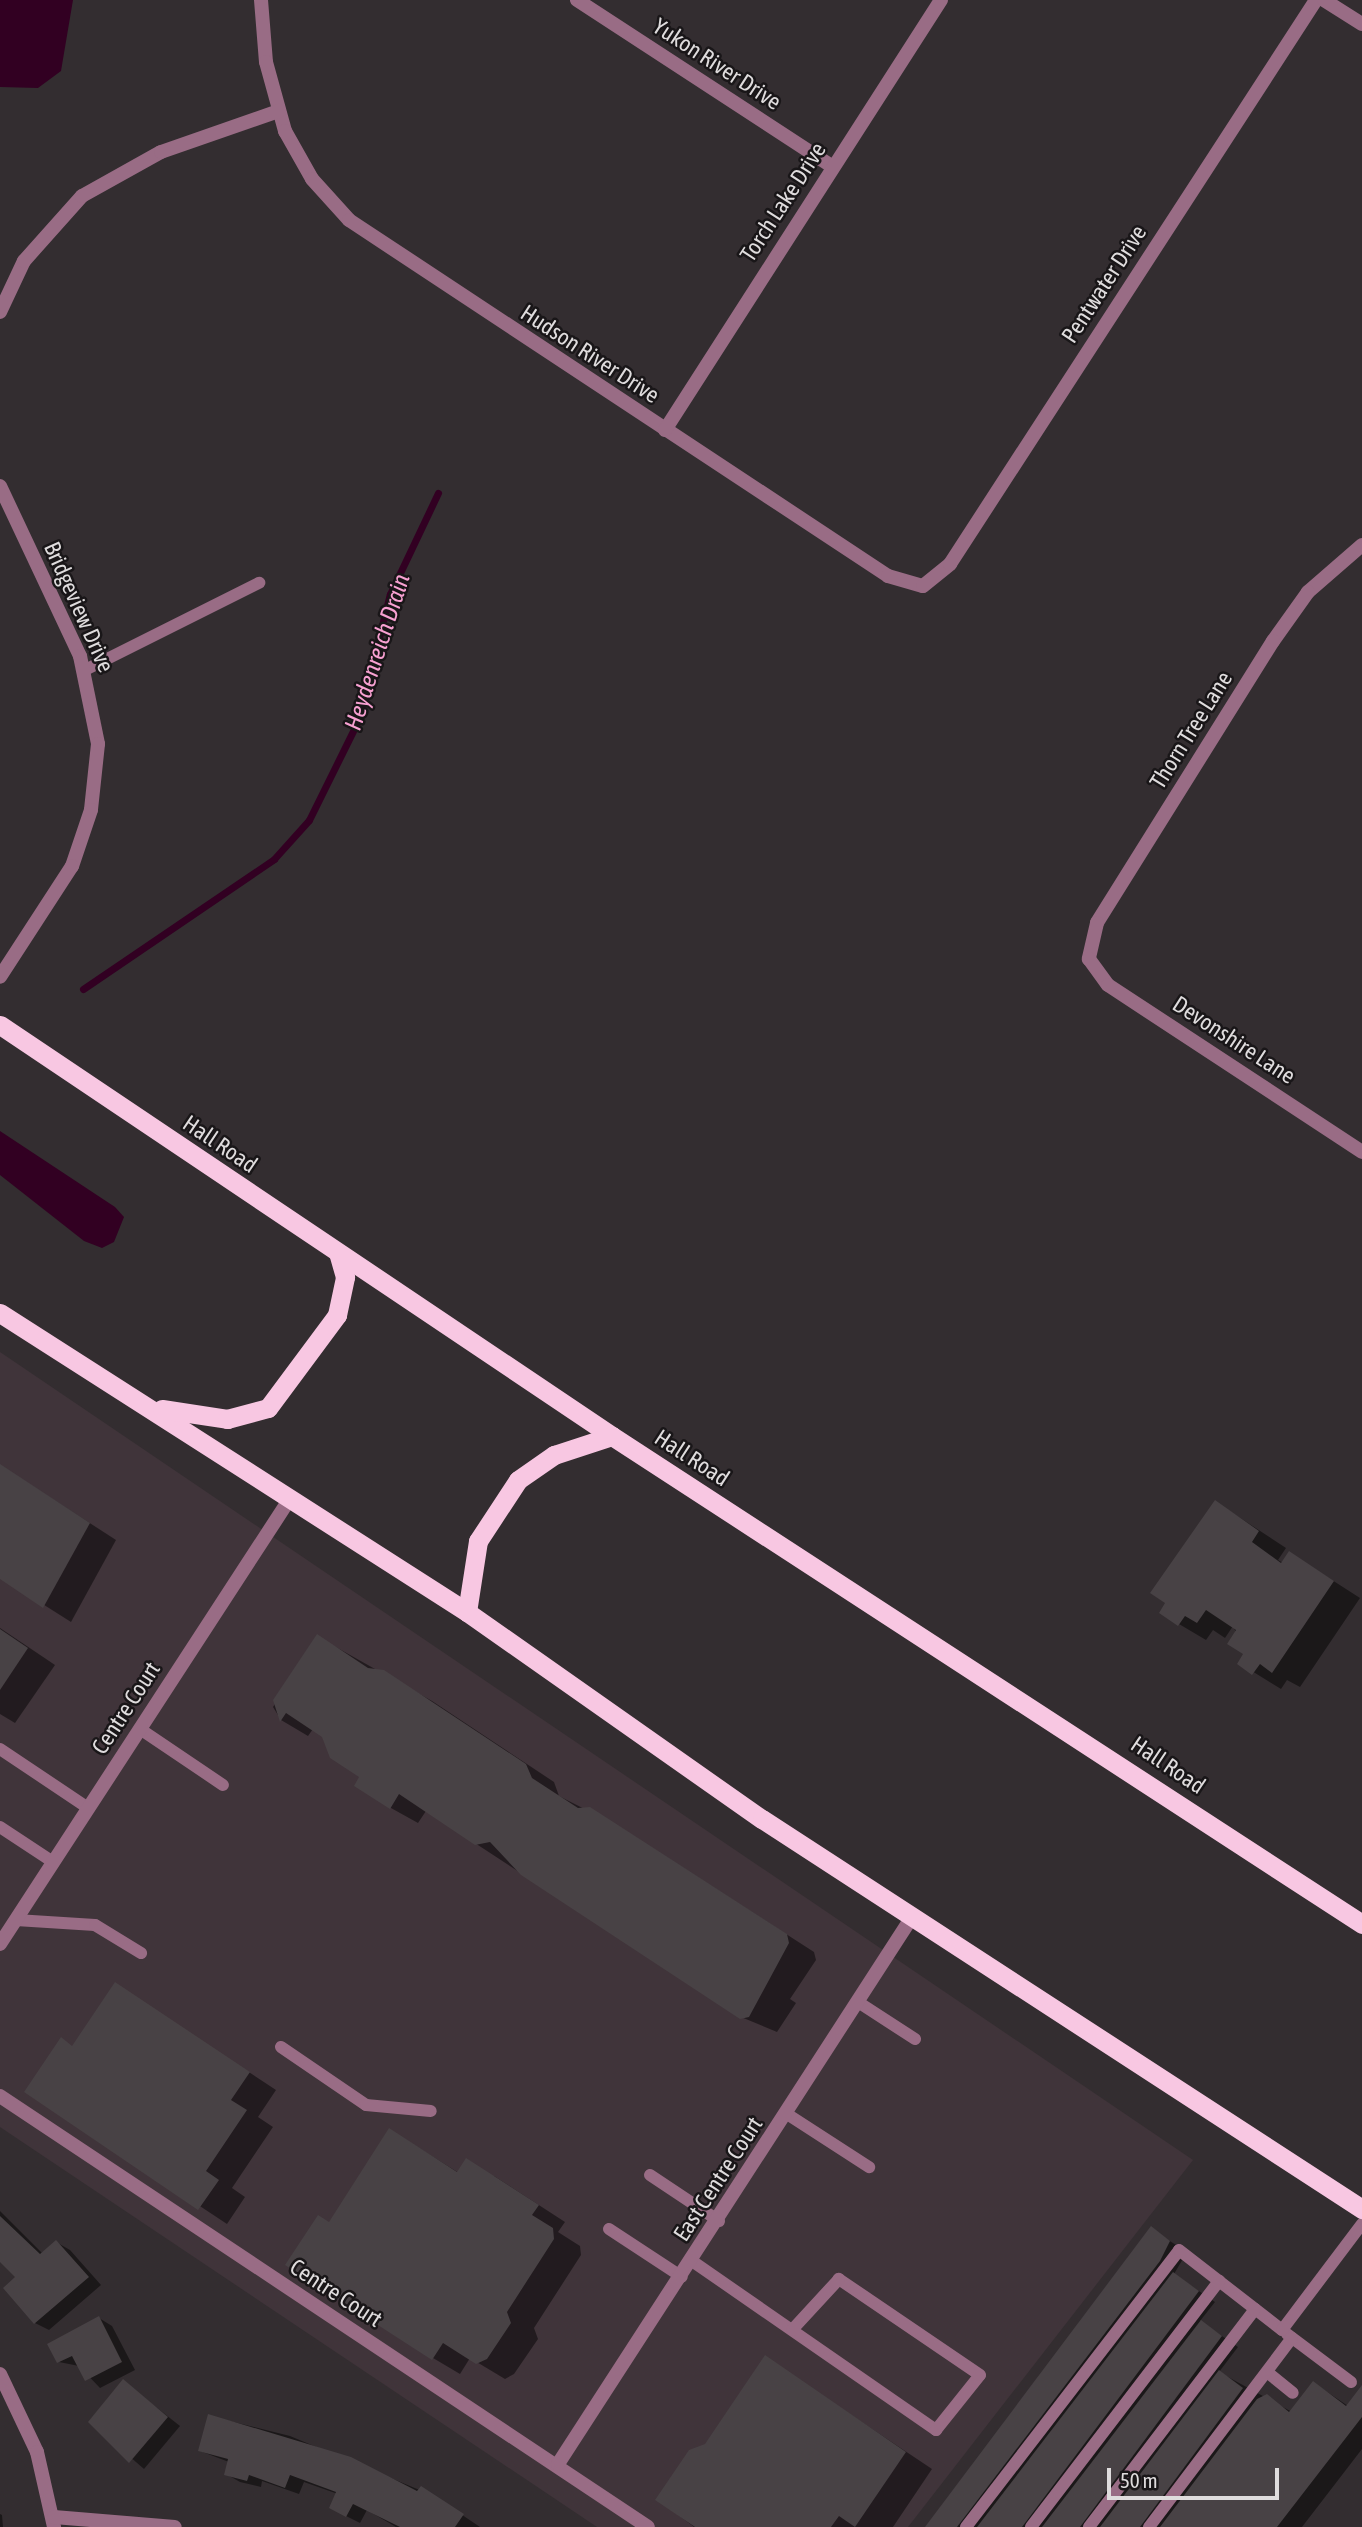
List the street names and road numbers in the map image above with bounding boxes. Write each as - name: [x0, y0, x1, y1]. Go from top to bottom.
- street label: Yukon River Drive: [648, 12, 786, 116]
- street label: Torch Lake Drive: [734, 137, 832, 267]
- street label: Pentwater Drive: [1056, 220, 1152, 348]
- street label: Hudson River Drive: [516, 299, 664, 409]
- street label: Bridgeview Drive: [38, 537, 120, 677]
- street label: Thorn Tree Lane: [1144, 666, 1238, 794]
- street label: Devonshire Lane: [1168, 990, 1300, 1090]
- street label: Hall Road: [178, 1109, 262, 1179]
- street label: Hall Road: [650, 1424, 734, 1492]
- street label: Centre Court: [86, 1657, 166, 1759]
- street label: Hall Road: [1126, 1730, 1210, 1800]
- street label: East Centre Court: [668, 2112, 768, 2246]
- street label: Centre Court: [285, 2253, 387, 2333]

